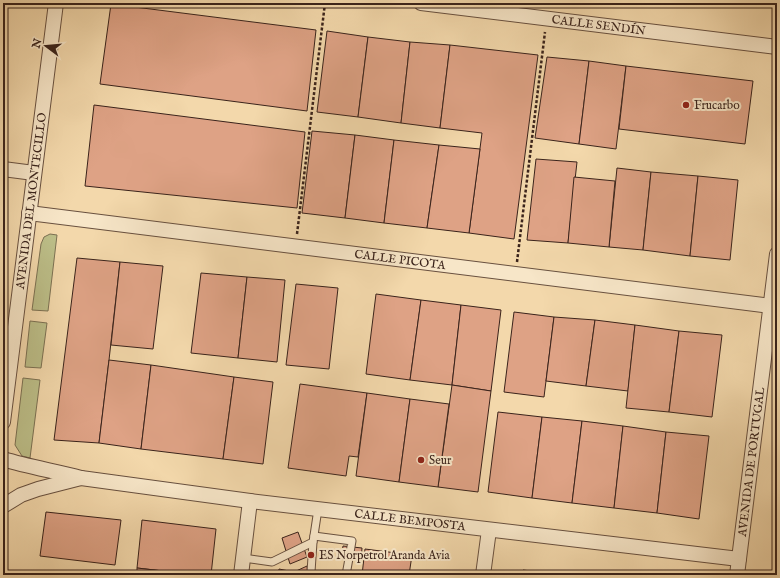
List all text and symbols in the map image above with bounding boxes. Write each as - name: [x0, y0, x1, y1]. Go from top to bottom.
- street label: CALLE SENDÍN: [551, 12, 647, 38]
- north arrow: [26, 26, 66, 66]
- text: N: [29, 37, 46, 51]
- place label: Frucarbo: [694, 98, 740, 113]
- marker: Frucarbo: [681, 100, 691, 110]
- street label: AVENIDA DEL MONTECILLO: [12, 112, 50, 291]
- street label: CALLE PICOTA: [354, 246, 447, 273]
- street label: AVENIDA DE PORTUGAL: [734, 386, 768, 538]
- place label: Seur: [429, 453, 452, 468]
- marker: Seur: [416, 455, 426, 465]
- street label: CALLE BEMPOSTA: [354, 506, 467, 534]
- place label: ES Norpetrol Aranda Avia: [319, 548, 451, 564]
- marker: ES Norpetrol Aranda Avia: [306, 550, 316, 560]

